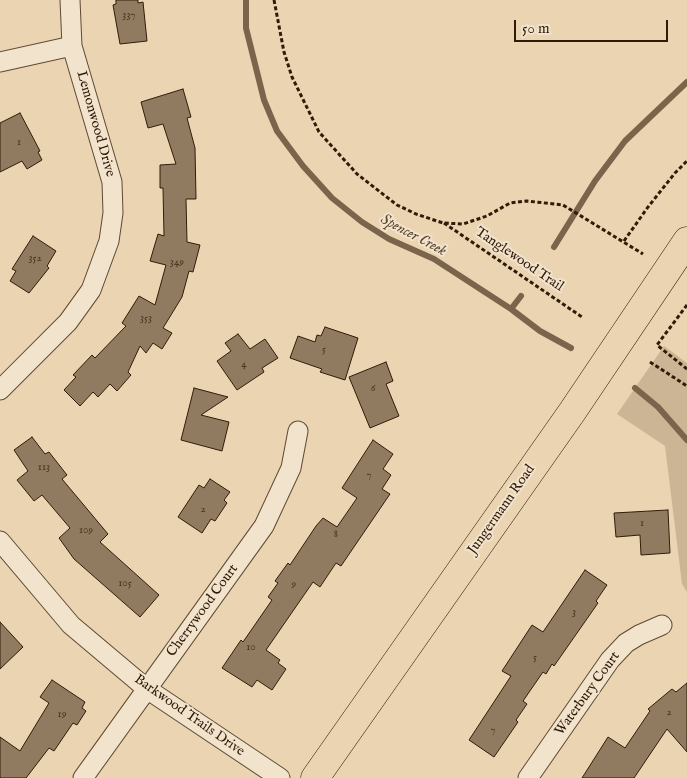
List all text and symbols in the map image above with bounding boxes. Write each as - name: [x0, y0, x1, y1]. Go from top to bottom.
- house number: 337: [122, 9, 136, 23]
- scale bar: [517, 10, 671, 42]
- text: 50 m: [522, 19, 550, 38]
- street label: Lemonwood Drive: [72, 69, 118, 179]
- house number: 1: [17, 136, 21, 150]
- water label: Spencer Creek: [377, 211, 449, 261]
- street label: Tanglewood Trail: [472, 224, 566, 296]
- house number: 352: [28, 252, 42, 266]
- house number: 349: [170, 256, 184, 270]
- house number: 353: [140, 312, 152, 326]
- house number: 5: [322, 343, 326, 357]
- house number: 4: [241, 358, 247, 372]
- house number: 6: [371, 382, 375, 396]
- house number: 113: [38, 461, 50, 475]
- street label: Jungermann Road: [465, 462, 539, 558]
- house number: 7: [366, 469, 372, 483]
- house number: 2: [200, 503, 206, 517]
- house number: 1: [640, 517, 644, 531]
- house number: 109: [79, 524, 93, 538]
- house number: 8: [334, 528, 338, 542]
- street label: Cherrywood Court: [164, 561, 242, 661]
- house number: 105: [118, 577, 132, 591]
- house number: 9: [292, 578, 296, 592]
- house number: 3: [572, 606, 576, 620]
- house number: 10: [246, 641, 256, 655]
- street label: Waterbury Court: [552, 649, 624, 739]
- house number: 5: [533, 651, 537, 665]
- street label: Barkwood Trails Drive: [131, 672, 247, 760]
- house number: 2: [666, 706, 672, 720]
- house number: 19: [58, 708, 66, 722]
- house number: 7: [490, 724, 496, 738]

